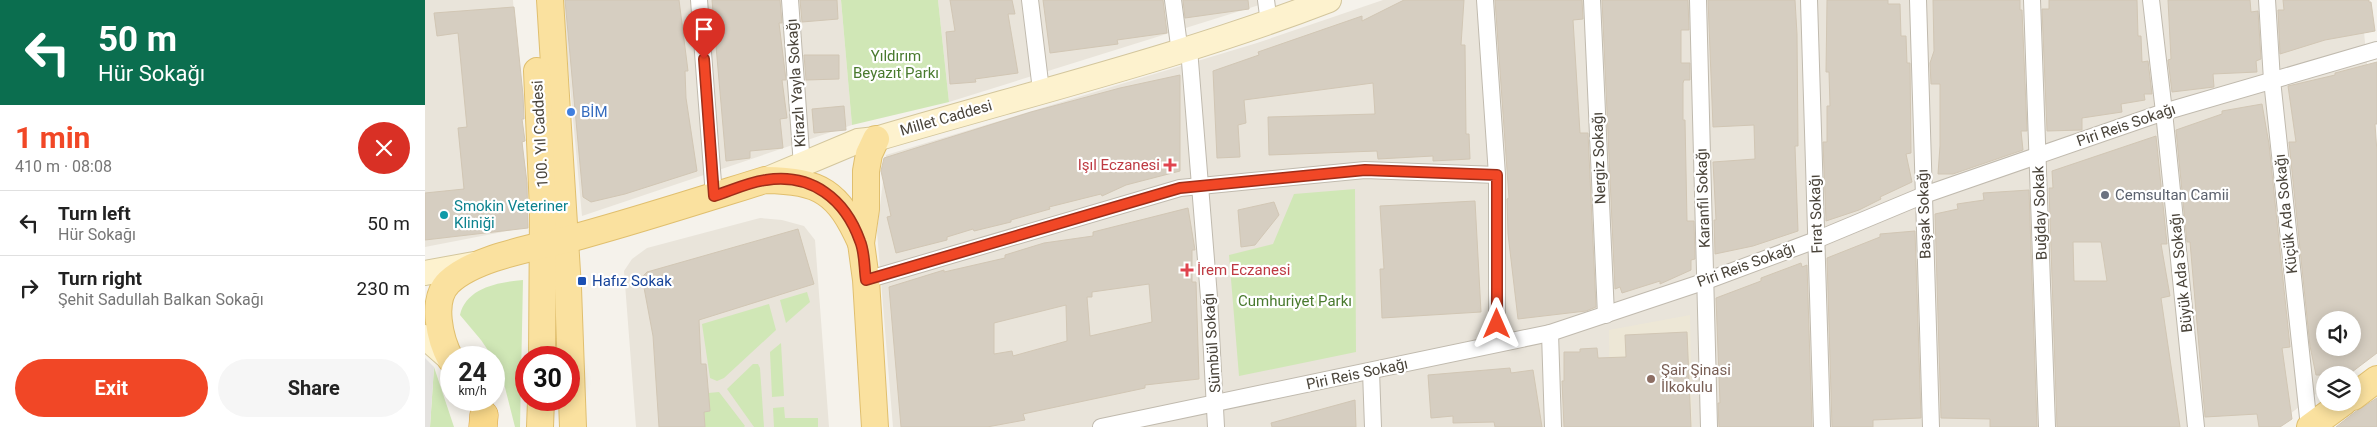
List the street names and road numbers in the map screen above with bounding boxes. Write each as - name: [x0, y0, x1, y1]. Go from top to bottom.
- street label: Kirazlı Yayla Sokağı: [783, 18, 809, 148]
- street label: 100. Yıl Caddesi: [528, 80, 552, 188]
- street label: Millet Caddesi: [898, 96, 994, 140]
- street label: Piri Reis Sokağı: [2074, 100, 2178, 150]
- street label: Nergiz Sokağı: [1588, 112, 1610, 204]
- street label: Karanfil Sokağı: [1692, 148, 1714, 248]
- street label: Küçük Ada Sokağı: [2271, 153, 2301, 275]
- street label: Buğday Sokak: [2029, 165, 2051, 260]
- street label: Başak Sokağı: [1913, 169, 1935, 259]
- street label: Fırat Sokağı: [1806, 174, 1826, 254]
- street label: Büyük Ada Sokağı: [2166, 212, 2196, 334]
- street label: Piri Reis Sokağı: [1694, 239, 1798, 291]
- street label: Sümbül Sokağı: [1200, 293, 1224, 393]
- street label: Piri Reis Sokağı: [1305, 354, 1409, 394]

